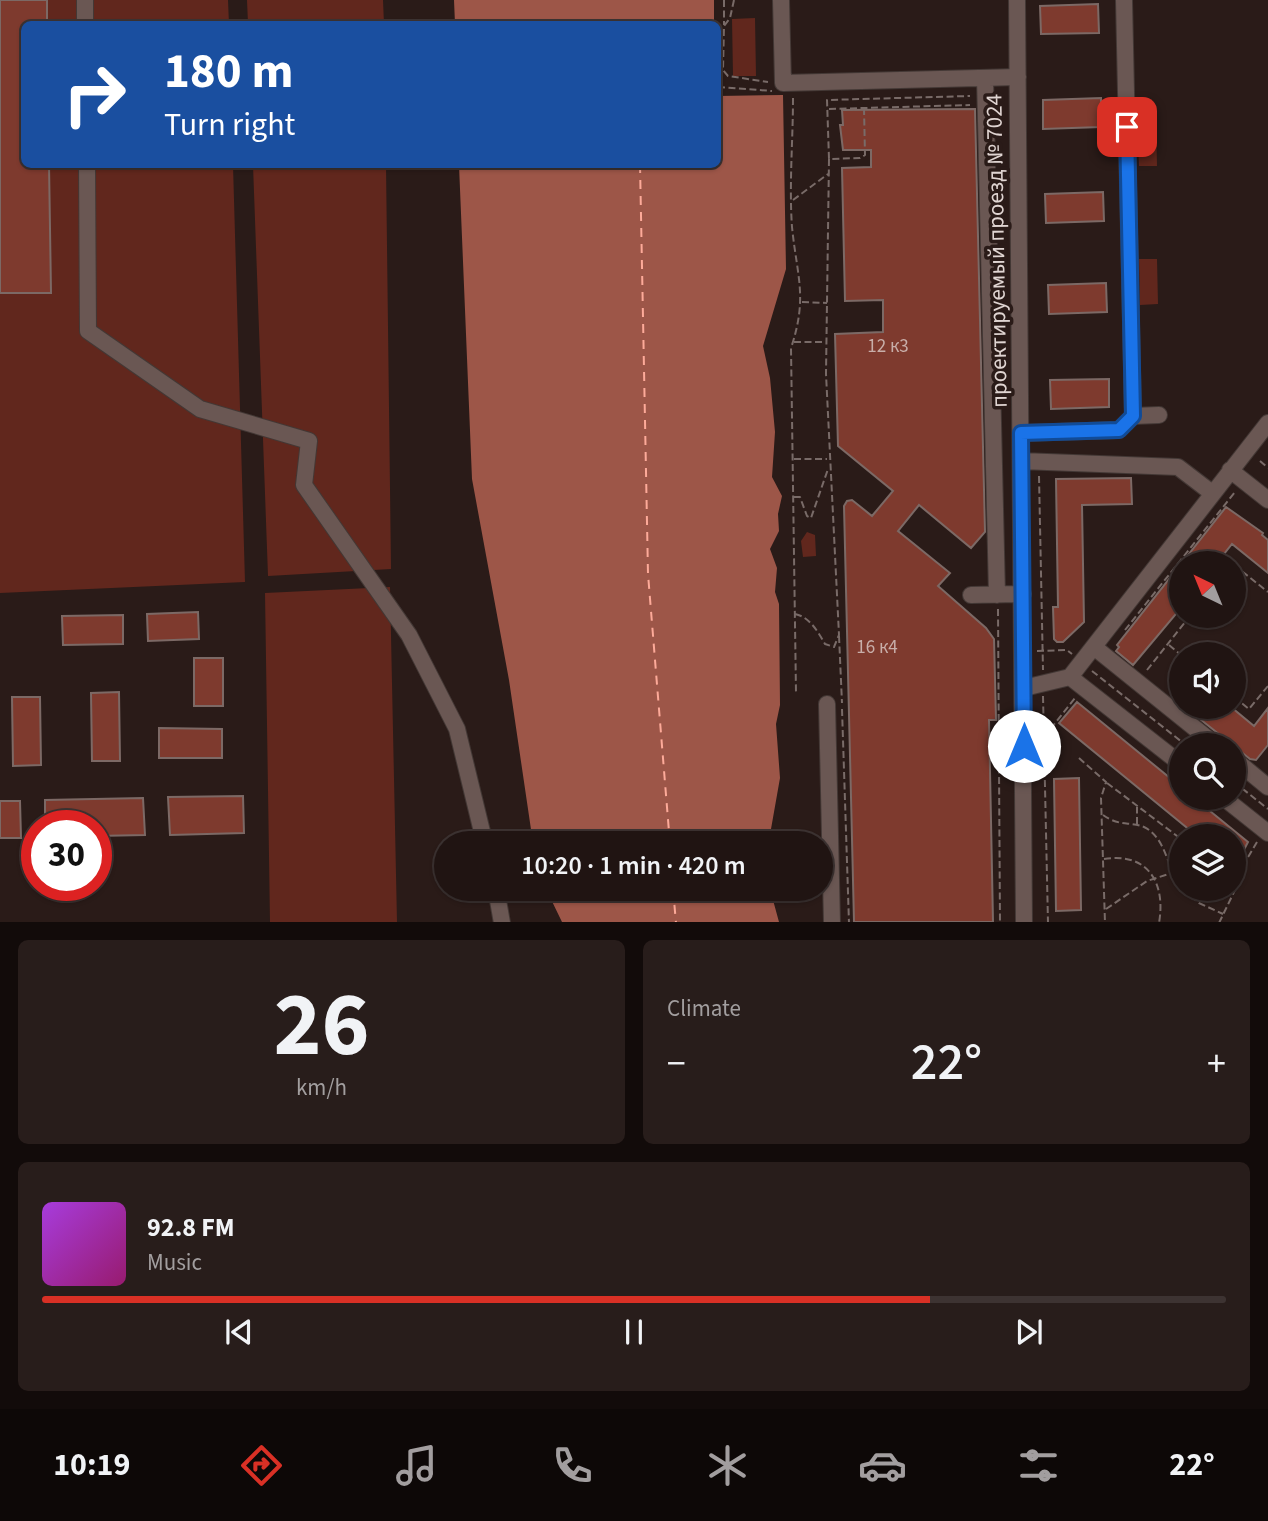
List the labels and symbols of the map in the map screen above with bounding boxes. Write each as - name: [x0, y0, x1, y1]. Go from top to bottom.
- street label: проектируемый проезд № 7024: [977, 94, 1016, 408]
- pin: [1097, 97, 1157, 157]
- house number: 12 к3: [867, 333, 909, 360]
- north arrow: [1169, 551, 1246, 628]
- house number: 16 к4: [856, 634, 898, 661]
- position arrow: [987, 709, 1061, 783]
- speed limit sign: 30: [21, 810, 112, 901]

